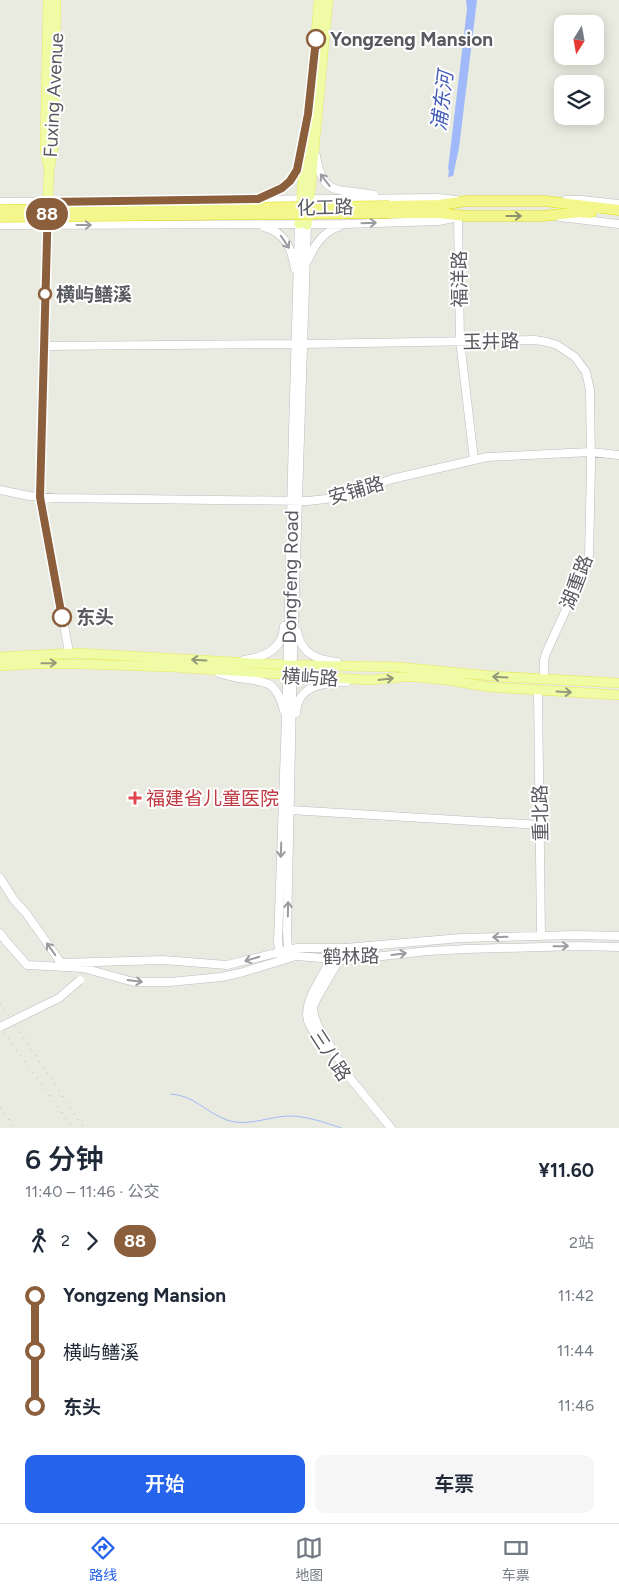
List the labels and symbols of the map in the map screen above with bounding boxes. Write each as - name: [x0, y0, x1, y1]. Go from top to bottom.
- north arrow: [554, 15, 604, 65]
- place label: Yongzeng Mansion: [330, 28, 493, 51]
- marker: Yongzeng Mansion: [306, 29, 326, 49]
- street label: Fuxing Avenue: [39, 32, 68, 158]
- water label: 浦东河: [426, 66, 458, 132]
- one-way arrow: [319, 174, 330, 187]
- street label: 化工路: [296, 196, 354, 219]
- line badge: 88: [24, 198, 70, 230]
- one-way arrow: [506, 211, 522, 221]
- one-way arrow: [360, 218, 376, 228]
- one-way arrow: [75, 220, 91, 230]
- one-way arrow: [280, 235, 290, 249]
- street label: 福洋路: [448, 250, 471, 308]
- place label: 横屿鳝溪: [56, 283, 132, 306]
- marker: 横屿鳝溪: [38, 287, 52, 301]
- street label: 玉井路: [462, 330, 520, 353]
- street label: 安铺路: [326, 472, 387, 509]
- street label: Dongfeng Road: [278, 510, 303, 644]
- street label: 湖重路: [556, 551, 597, 613]
- place label: 东头: [76, 606, 114, 629]
- marker: 东头: [52, 607, 72, 627]
- one-way arrow: [191, 655, 207, 664]
- one-way arrow: [40, 659, 56, 668]
- street label: 横屿路: [281, 665, 339, 690]
- one-way arrow: [493, 672, 509, 681]
- one-way arrow: [377, 674, 393, 684]
- one-way arrow: [556, 688, 572, 697]
- street label: 重北路: [529, 784, 552, 842]
- place label: 福建省儿童医院: [146, 787, 279, 810]
- marker: 福建省儿童医院: [128, 791, 142, 805]
- one-way arrow: [277, 842, 286, 858]
- one-way arrow: [283, 901, 293, 917]
- one-way arrow: [493, 932, 509, 942]
- one-way arrow: [46, 942, 56, 956]
- one-way arrow: [553, 942, 569, 951]
- street label: 鹤林路: [322, 945, 380, 968]
- one-way arrow: [391, 949, 407, 959]
- one-way arrow: [245, 955, 261, 965]
- one-way arrow: [127, 976, 143, 986]
- street label: 三八路: [305, 1025, 356, 1085]

